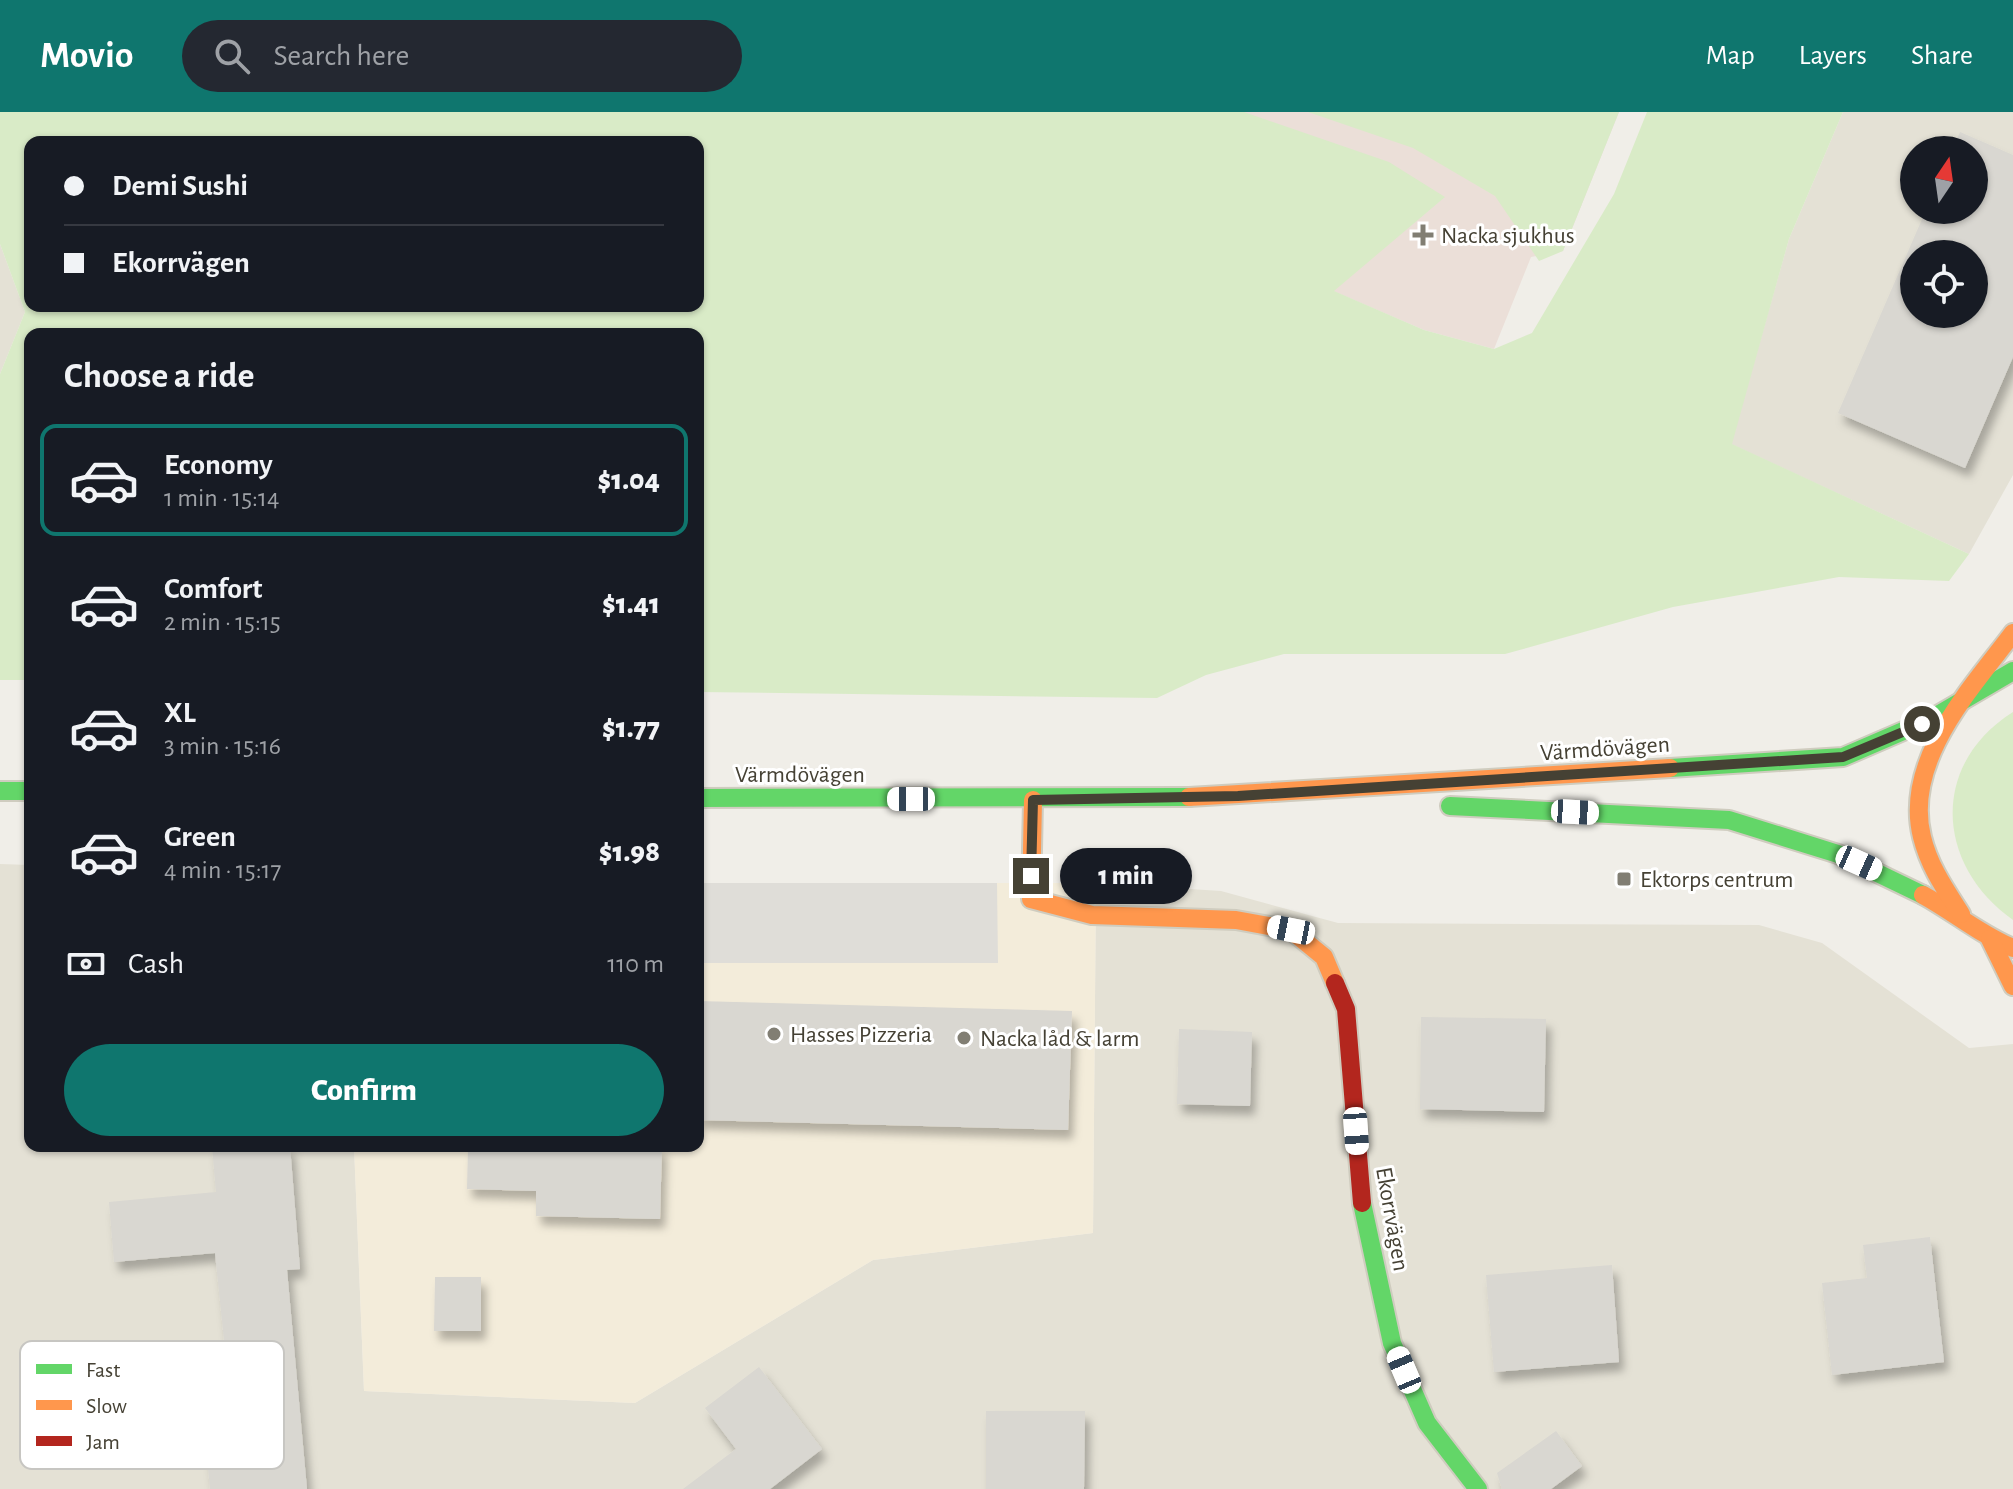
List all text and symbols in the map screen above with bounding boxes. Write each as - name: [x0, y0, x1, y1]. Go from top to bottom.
- search box: [182, 20, 742, 92]
- icon: search: [210, 34, 254, 78]
- text: Movio: [40, 37, 134, 75]
- text: Search here: [274, 41, 409, 71]
- text: Map: [1706, 42, 1755, 70]
- text: Layers: [1799, 42, 1867, 70]
- text: Share: [1911, 42, 1973, 70]
- north arrow: [1900, 136, 1988, 224]
- map controls: [1900, 136, 1988, 328]
- text: Demi Sushi: [112, 171, 248, 201]
- marker: Nacka sjukhus: [1412, 224, 1434, 246]
- place label: Nacka sjukhus: [1441, 224, 1575, 248]
- button: locate: [1900, 240, 1988, 328]
- text: Ekorrvägen: [112, 248, 250, 278]
- text: Choose a ride: [64, 358, 254, 394]
- icon: car: [68, 444, 140, 516]
- text: Economy: [164, 450, 273, 480]
- text: $1.04: [597, 465, 660, 495]
- text: 1 min · 15:14: [164, 485, 280, 511]
- icon: car: [68, 568, 140, 640]
- text: Comfort: [164, 574, 263, 604]
- text: $1.41: [602, 589, 660, 619]
- text: 2 min · 15:15: [164, 609, 281, 635]
- icon: car: [68, 692, 140, 764]
- text: XL: [164, 698, 196, 728]
- route start: [1904, 706, 1940, 742]
- text: $1.77: [602, 713, 660, 743]
- street label: Värmdövägen: [1539, 732, 1671, 765]
- text: 3 min · 15:16: [164, 733, 281, 759]
- street label: Värmdövägen: [735, 763, 865, 787]
- car: [887, 787, 935, 811]
- car: [1550, 799, 1600, 825]
- icon: car: [68, 816, 140, 888]
- text: Green: [164, 822, 236, 852]
- text: $1.98: [599, 837, 660, 867]
- car: [1832, 842, 1886, 884]
- callout: 1 min: [1059, 848, 1191, 904]
- text: 4 min · 15:17: [164, 857, 281, 883]
- route end: [1013, 858, 1049, 894]
- text: 1 min: [1098, 863, 1154, 889]
- place label: Ektorps centrum: [1640, 868, 1793, 892]
- marker: Ektorps centrum: [1615, 870, 1633, 888]
- car: [1265, 914, 1317, 946]
- icon: cash: [64, 942, 108, 986]
- text: Cash: [128, 949, 184, 979]
- text: 110 m: [607, 951, 664, 977]
- place label: Hasses Pizzeria: [790, 1023, 932, 1047]
- marker: Hasses Pizzeria: [765, 1025, 783, 1043]
- place label: Nacka låd & larm: [980, 1027, 1139, 1051]
- marker: Nacka låd & larm: [955, 1029, 973, 1047]
- button: Confirm: [64, 1044, 664, 1136]
- car: [1342, 1106, 1370, 1156]
- street label: Ekorrvägen: [1371, 1165, 1413, 1273]
- legend: [20, 1341, 284, 1469]
- car: [1384, 1343, 1424, 1397]
- text: Fast: [86, 1359, 120, 1381]
- text: Slow: [86, 1395, 127, 1417]
- text: Jam: [86, 1431, 120, 1453]

